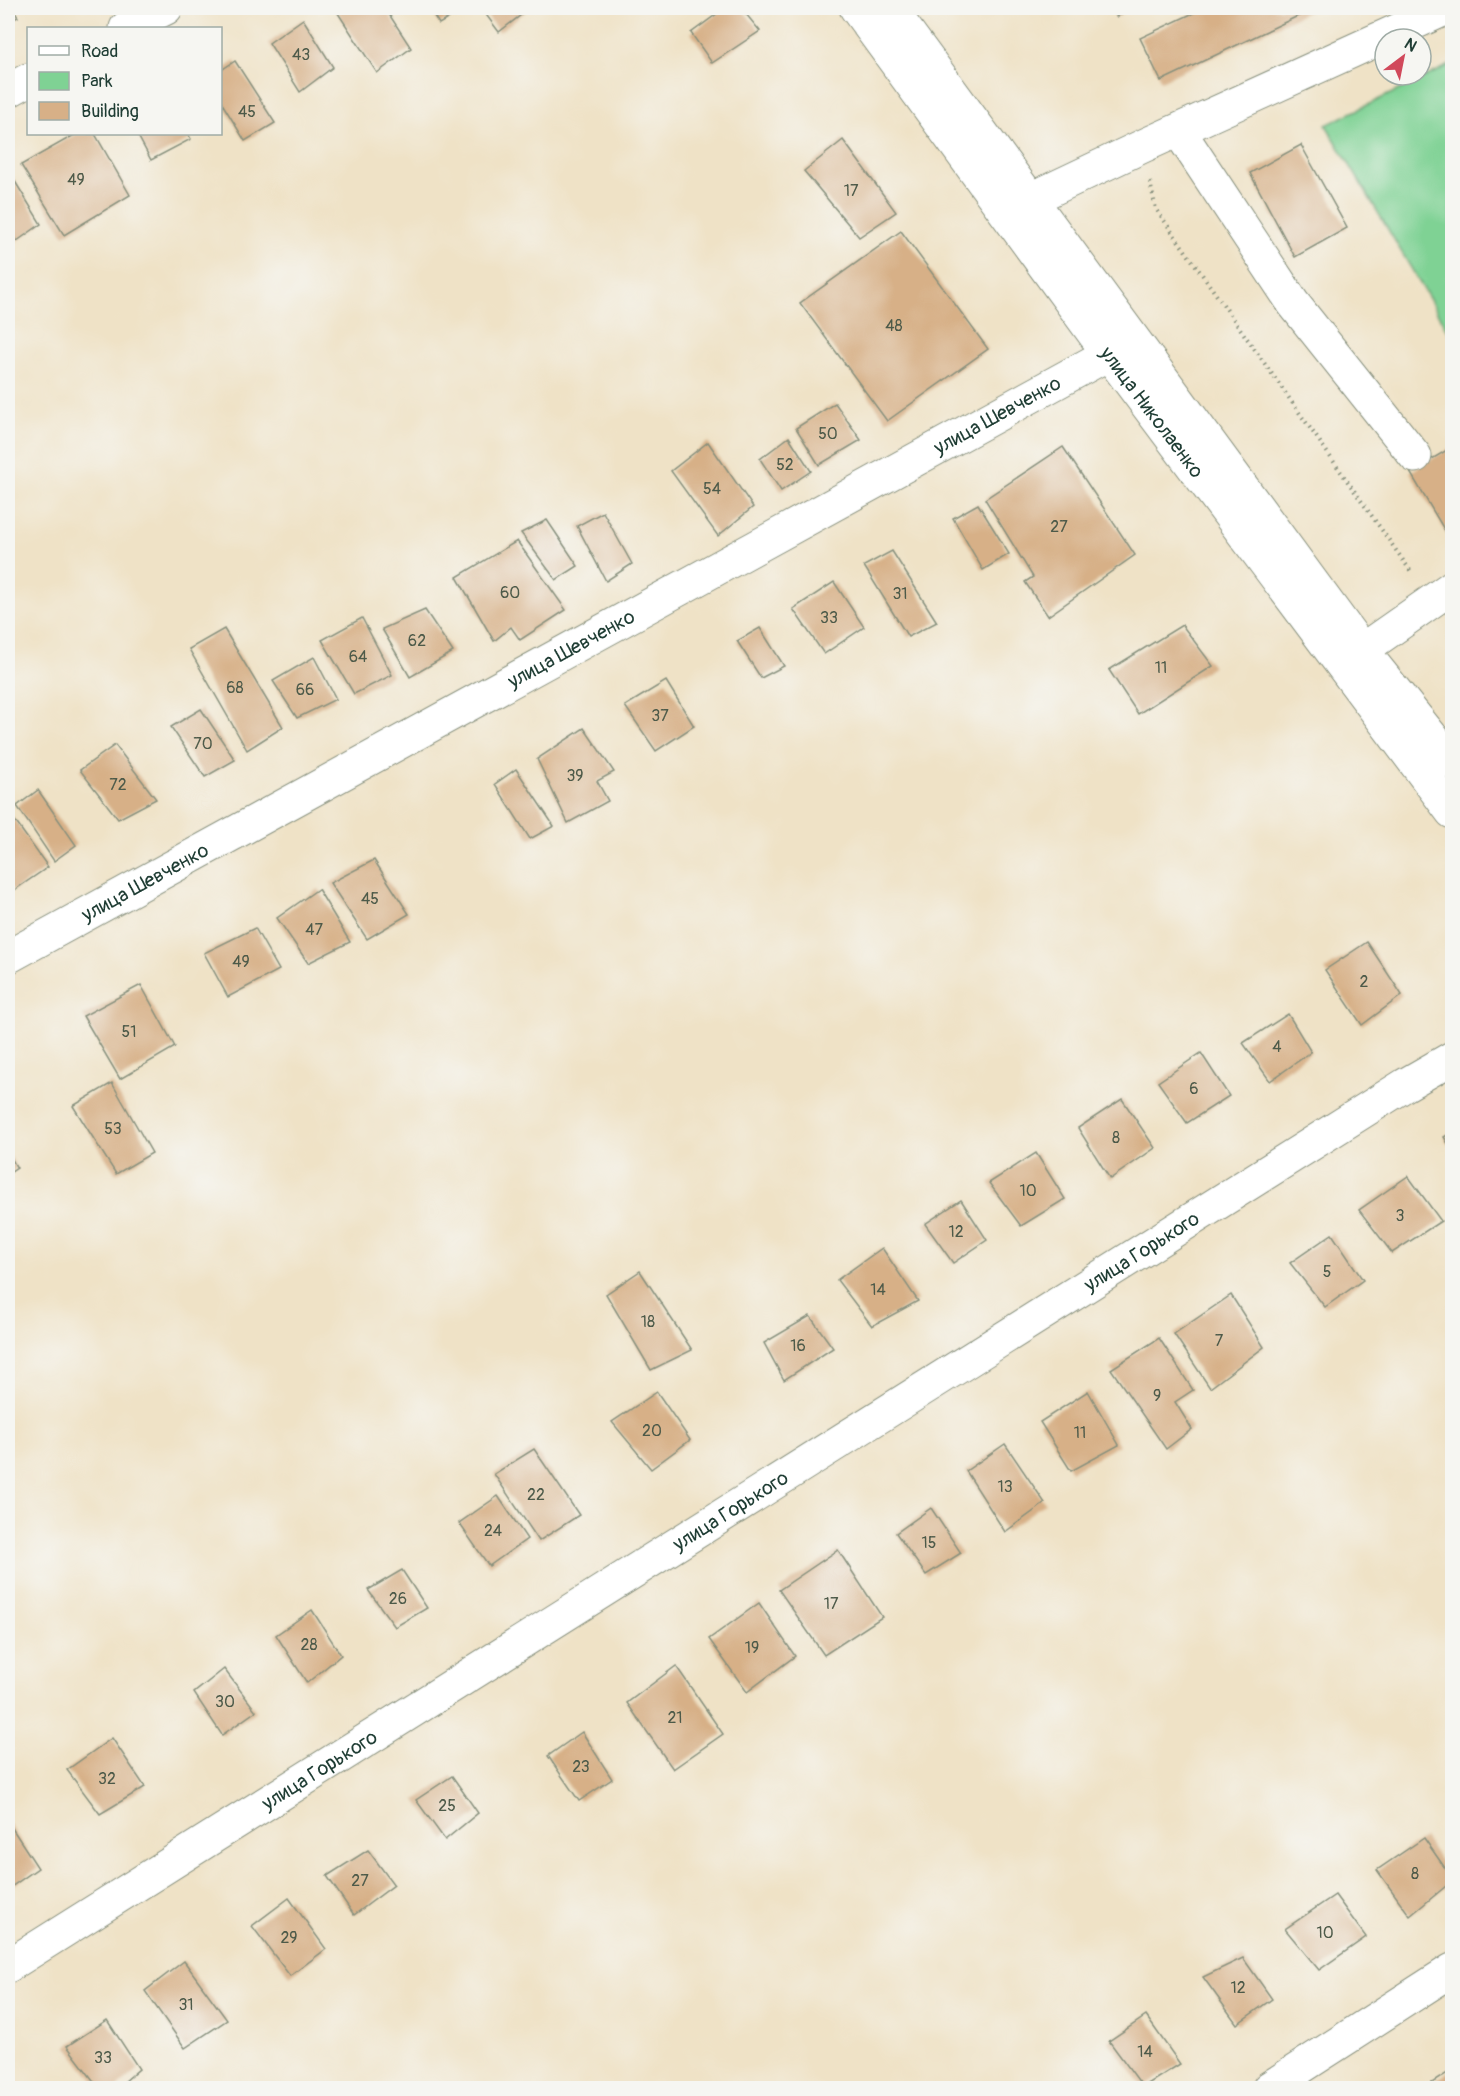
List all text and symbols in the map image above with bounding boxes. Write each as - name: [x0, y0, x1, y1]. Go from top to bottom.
- legend: [27, 27, 222, 135]
- north arrow: [1373, 27, 1433, 87]
- text: N: [1401, 34, 1420, 57]
- text: Road: [81, 40, 118, 63]
- house number: 43: [292, 45, 310, 65]
- text: Park: [81, 70, 113, 93]
- text: Building: [81, 100, 139, 123]
- house number: 45: [238, 102, 256, 122]
- house number: 49: [67, 170, 85, 190]
- house number: 17: [844, 181, 859, 201]
- house number: 48: [885, 316, 903, 336]
- street label: улица Николаенко: [1094, 341, 1210, 483]
- street label: улица Шевченко: [928, 370, 1065, 460]
- house number: 50: [818, 424, 838, 444]
- house number: 52: [776, 455, 794, 475]
- house number: 54: [703, 479, 721, 499]
- house number: 27: [1050, 517, 1068, 537]
- house number: 60: [500, 583, 520, 603]
- house number: 31: [892, 584, 908, 604]
- street label: улица Шевченко: [502, 603, 639, 694]
- house number: 33: [820, 608, 838, 628]
- house number: 62: [408, 631, 426, 651]
- house number: 64: [349, 647, 367, 667]
- house number: 11: [1155, 658, 1167, 678]
- house number: 68: [226, 678, 244, 698]
- house number: 66: [296, 680, 314, 700]
- house number: 37: [651, 706, 669, 726]
- house number: 70: [193, 734, 213, 754]
- house number: 39: [566, 766, 584, 786]
- house number: 72: [109, 775, 127, 795]
- street label: улица Шевченко: [76, 837, 213, 927]
- house number: 45: [361, 889, 379, 909]
- house number: 47: [305, 920, 323, 940]
- house number: 49: [232, 952, 250, 972]
- house number: 2: [1360, 972, 1369, 992]
- house number: 51: [122, 1022, 136, 1042]
- house number: 4: [1272, 1037, 1282, 1057]
- house number: 6: [1189, 1079, 1199, 1099]
- house number: 53: [104, 1119, 122, 1139]
- house number: 8: [1112, 1128, 1120, 1148]
- house number: 10: [1019, 1181, 1037, 1201]
- street label: улица Горького: [1078, 1205, 1204, 1297]
- house number: 3: [1396, 1206, 1405, 1226]
- house number: 12: [948, 1222, 964, 1242]
- house number: 5: [1323, 1262, 1331, 1282]
- house number: 14: [870, 1280, 886, 1300]
- house number: 18: [641, 1312, 655, 1332]
- house number: 7: [1215, 1331, 1224, 1351]
- house number: 16: [790, 1336, 806, 1356]
- house number: 9: [1153, 1386, 1161, 1406]
- house number: 20: [642, 1421, 662, 1441]
- house number: 11: [1074, 1423, 1086, 1443]
- street label: улица Горького: [667, 1465, 793, 1557]
- house number: 13: [997, 1477, 1013, 1497]
- house number: 22: [527, 1485, 545, 1505]
- house number: 24: [484, 1521, 502, 1541]
- house number: 15: [922, 1533, 936, 1553]
- house number: 26: [389, 1589, 407, 1609]
- house number: 17: [824, 1594, 839, 1614]
- house number: 28: [300, 1635, 318, 1655]
- house number: 19: [745, 1638, 759, 1658]
- house number: 30: [215, 1692, 235, 1712]
- house number: 21: [667, 1708, 683, 1728]
- street label: улица Горького: [256, 1724, 382, 1816]
- house number: 23: [572, 1757, 590, 1777]
- house number: 32: [98, 1769, 116, 1789]
- house number: 25: [438, 1796, 456, 1816]
- house number: 8: [1411, 1864, 1419, 1884]
- house number: 27: [351, 1871, 369, 1891]
- house number: 10: [1316, 1923, 1334, 1943]
- house number: 29: [280, 1928, 298, 1948]
- house number: 12: [1230, 1978, 1246, 1998]
- house number: 31: [178, 1995, 194, 2015]
- house number: 14: [1137, 2042, 1153, 2062]
- house number: 33: [94, 2048, 112, 2068]

